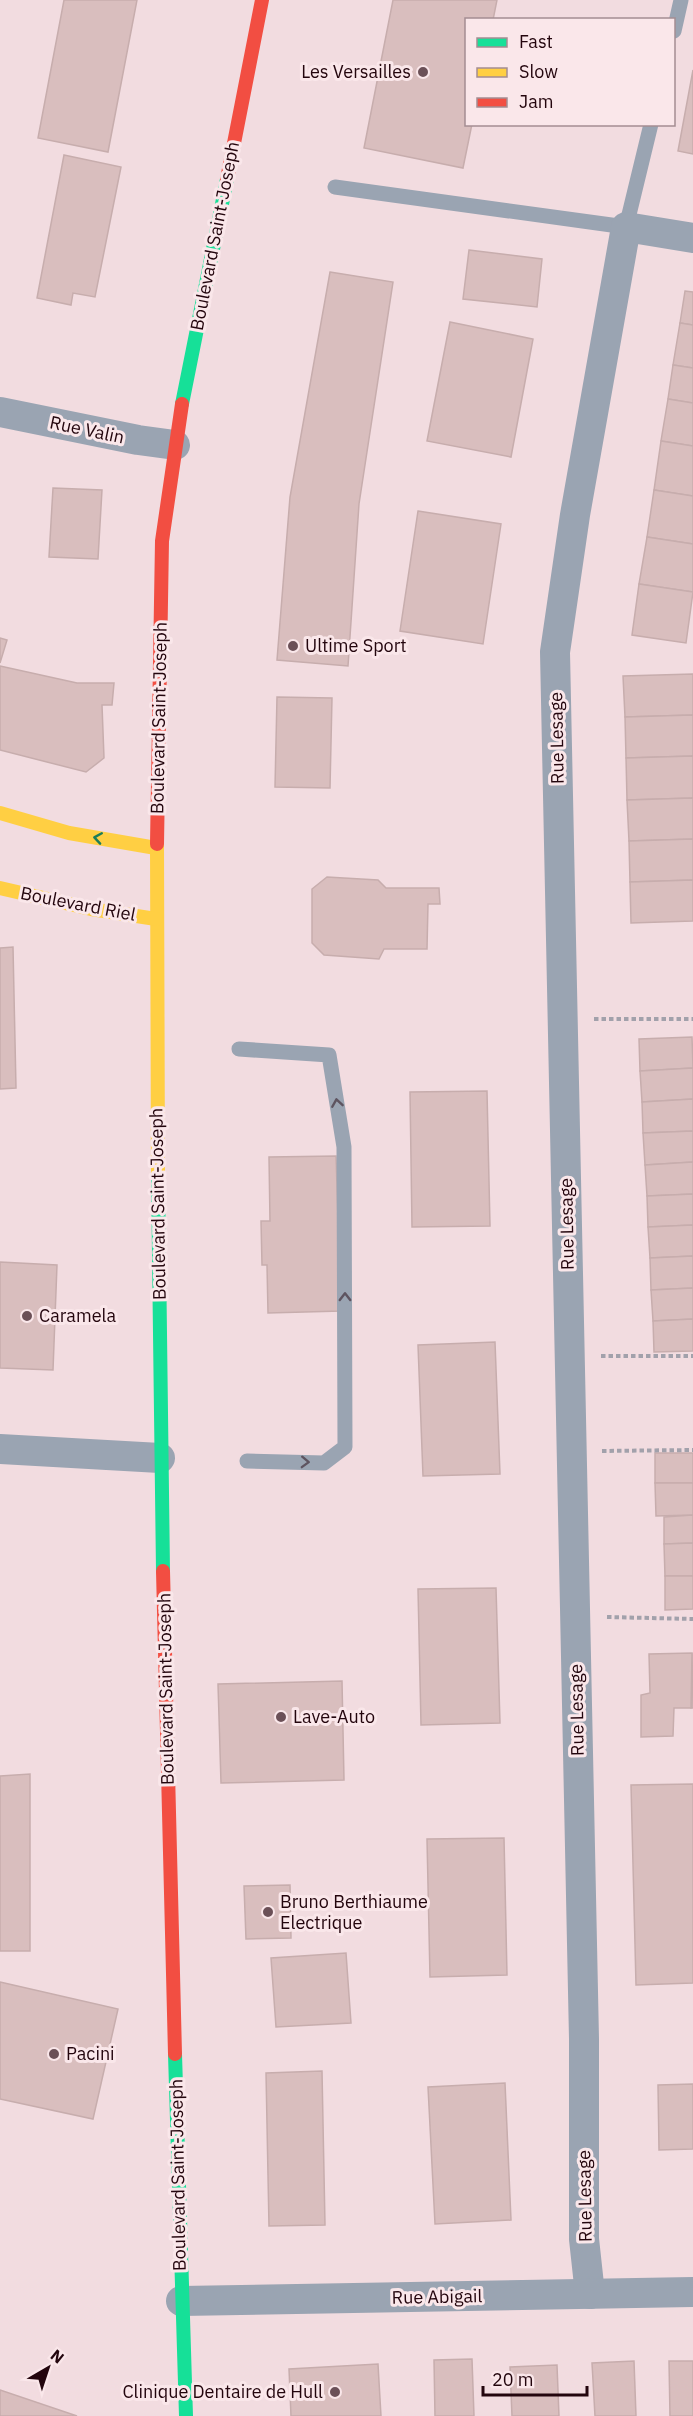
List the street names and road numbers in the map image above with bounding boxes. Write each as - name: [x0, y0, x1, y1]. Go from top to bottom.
- street label: Boulevard Saint-Joseph: [185, 139, 244, 332]
- street label: Rue Valin: [48, 410, 126, 449]
- street label: Boulevard Saint-Joseph: [145, 622, 172, 814]
- street label: Rue Lesage: [544, 692, 569, 784]
- street label: Boulevard Riel: [18, 881, 138, 926]
- street label: Boulevard Saint-Joseph: [144, 1108, 171, 1300]
- street label: Rue Lesage: [554, 1178, 579, 1270]
- street label: Boulevard Saint-Joseph: [152, 1593, 179, 1785]
- street label: Rue Lesage: [564, 1664, 589, 1756]
- street label: Boulevard Saint-Joseph: [164, 2079, 191, 2271]
- street label: Rue Lesage: [572, 2150, 597, 2242]
- street label: Rue Abigail: [391, 2284, 483, 2309]

